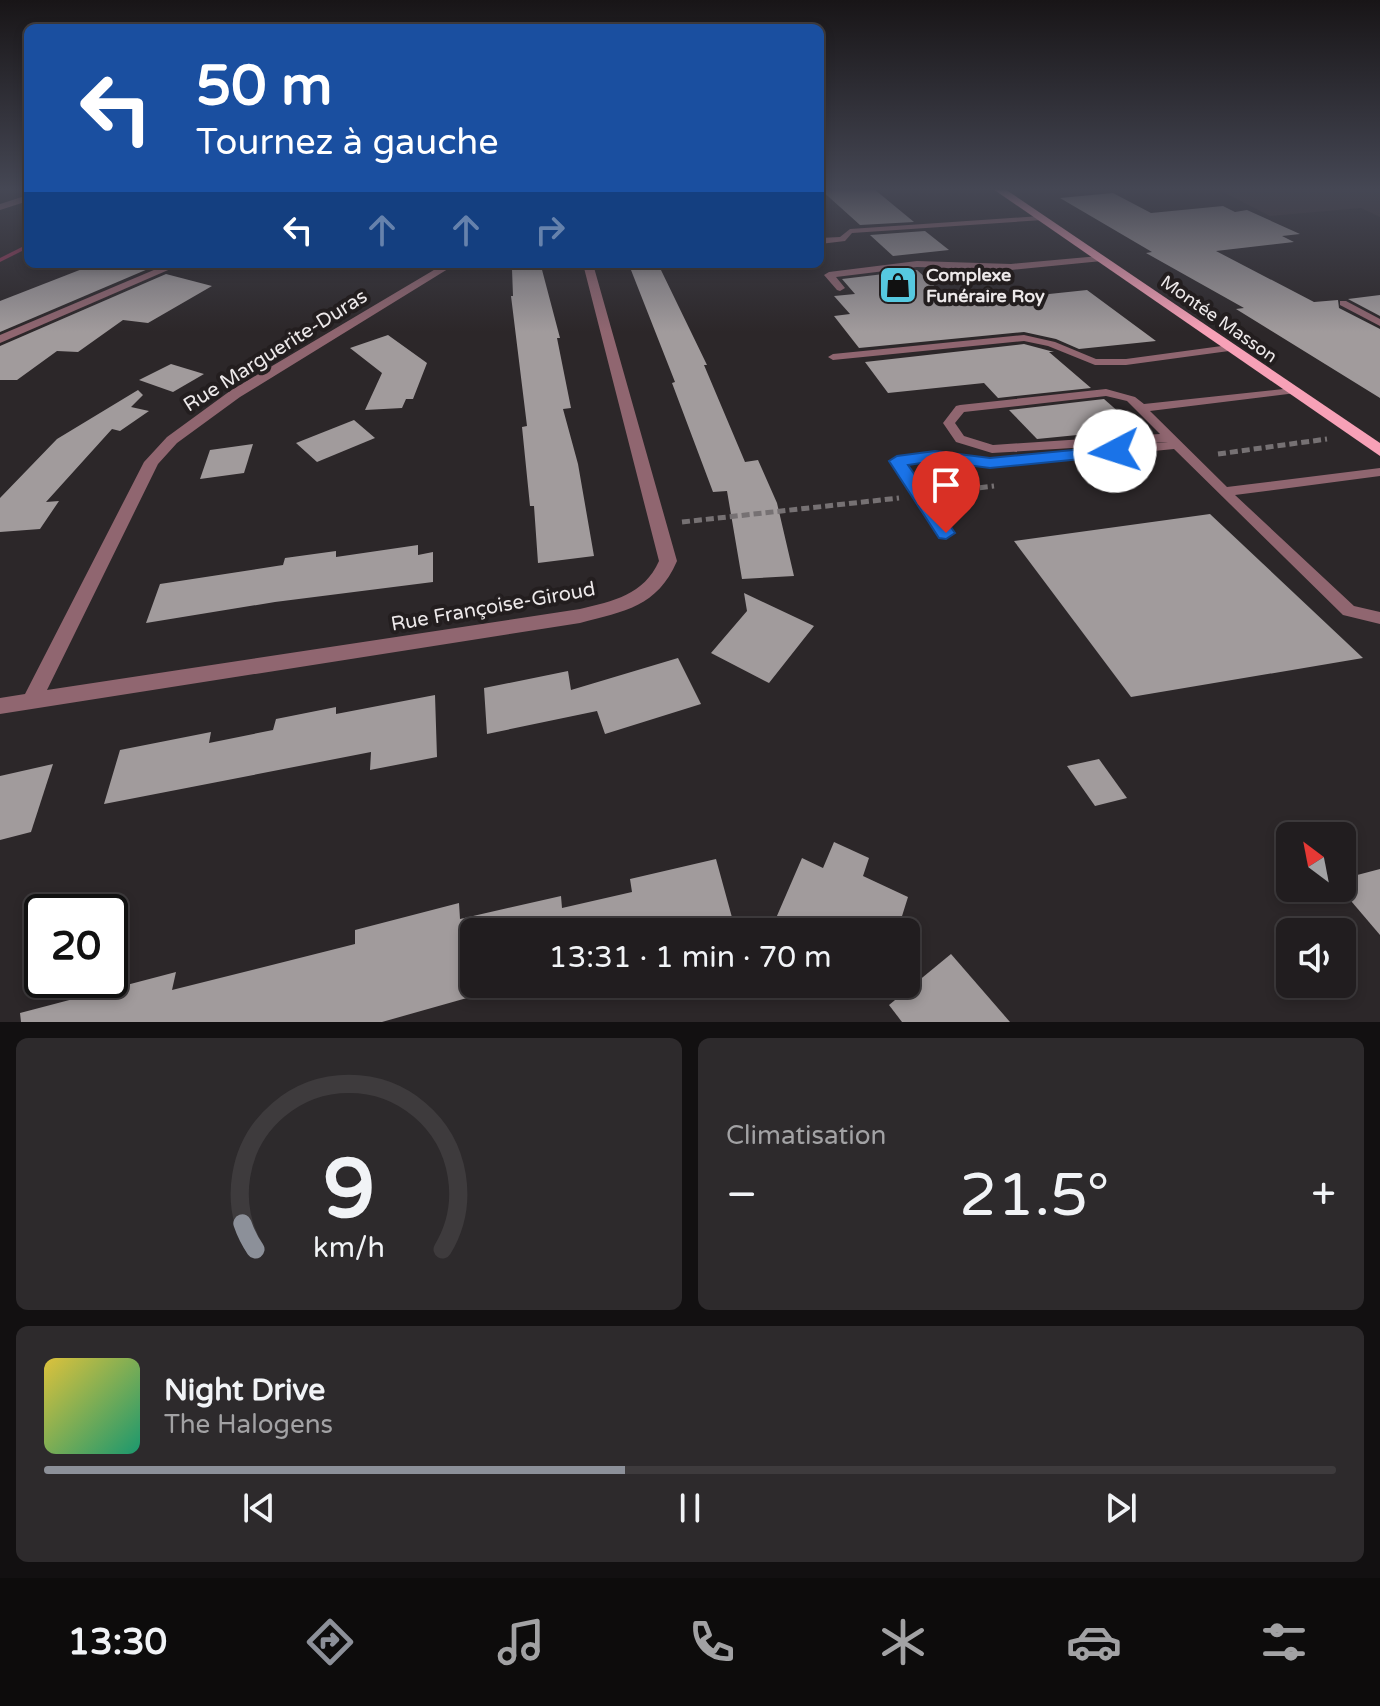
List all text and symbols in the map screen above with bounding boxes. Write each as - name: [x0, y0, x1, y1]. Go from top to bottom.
- text: 50 m: [196, 53, 332, 120]
- icon: left: [64, 56, 168, 160]
- text: Tournez à gauche: [196, 121, 499, 164]
- icon: left: [276, 208, 320, 252]
- icon: ahead: [360, 208, 404, 252]
- icon: ahead: [444, 208, 488, 252]
- icon: right: [528, 208, 572, 252]
- shop icon: Complexe Funéraire Roy: [877, 264, 919, 306]
- place label: Complexe Funéraire Roy: [926, 264, 1045, 307]
- street label: Montée Masson: [1156, 271, 1282, 367]
- street label: Rue Marguerite-Duras: [179, 284, 372, 417]
- position arrow: [1073, 409, 1157, 493]
- pin: [912, 451, 980, 533]
- icon: arrive: [924, 463, 968, 507]
- street label: Rue Françoise-Giroud: [389, 577, 597, 637]
- north arrow: [1276, 822, 1356, 902]
- map controls: [1276, 822, 1356, 998]
- speed limit sign: 20: [24, 894, 128, 998]
- button: sound: [1276, 918, 1356, 998]
- text: 13:31 · 1 min · 70 m: [549, 939, 831, 976]
- text: Climatisation: [726, 1120, 886, 1151]
- text: 9: [323, 1140, 375, 1240]
- text: 21.5°: [959, 1160, 1109, 1232]
- text: −: [726, 1169, 757, 1222]
- text: +: [1311, 1169, 1336, 1222]
- text: km/h: [313, 1231, 385, 1265]
- text: Night Drive: [164, 1372, 325, 1409]
- text: The Halogens: [164, 1409, 333, 1440]
- icon: previous: [237, 1486, 281, 1530]
- icon: pause: [668, 1486, 712, 1530]
- icon: next: [1099, 1486, 1143, 1530]
- icon: directions: [302, 1614, 358, 1670]
- icon: music: [493, 1614, 549, 1670]
- icon: phone: [684, 1614, 740, 1670]
- icon: climate: [875, 1614, 931, 1670]
- icon: car: [1066, 1614, 1122, 1670]
- icon: filters: [1256, 1614, 1312, 1670]
- text: 13:30: [67, 1621, 167, 1664]

